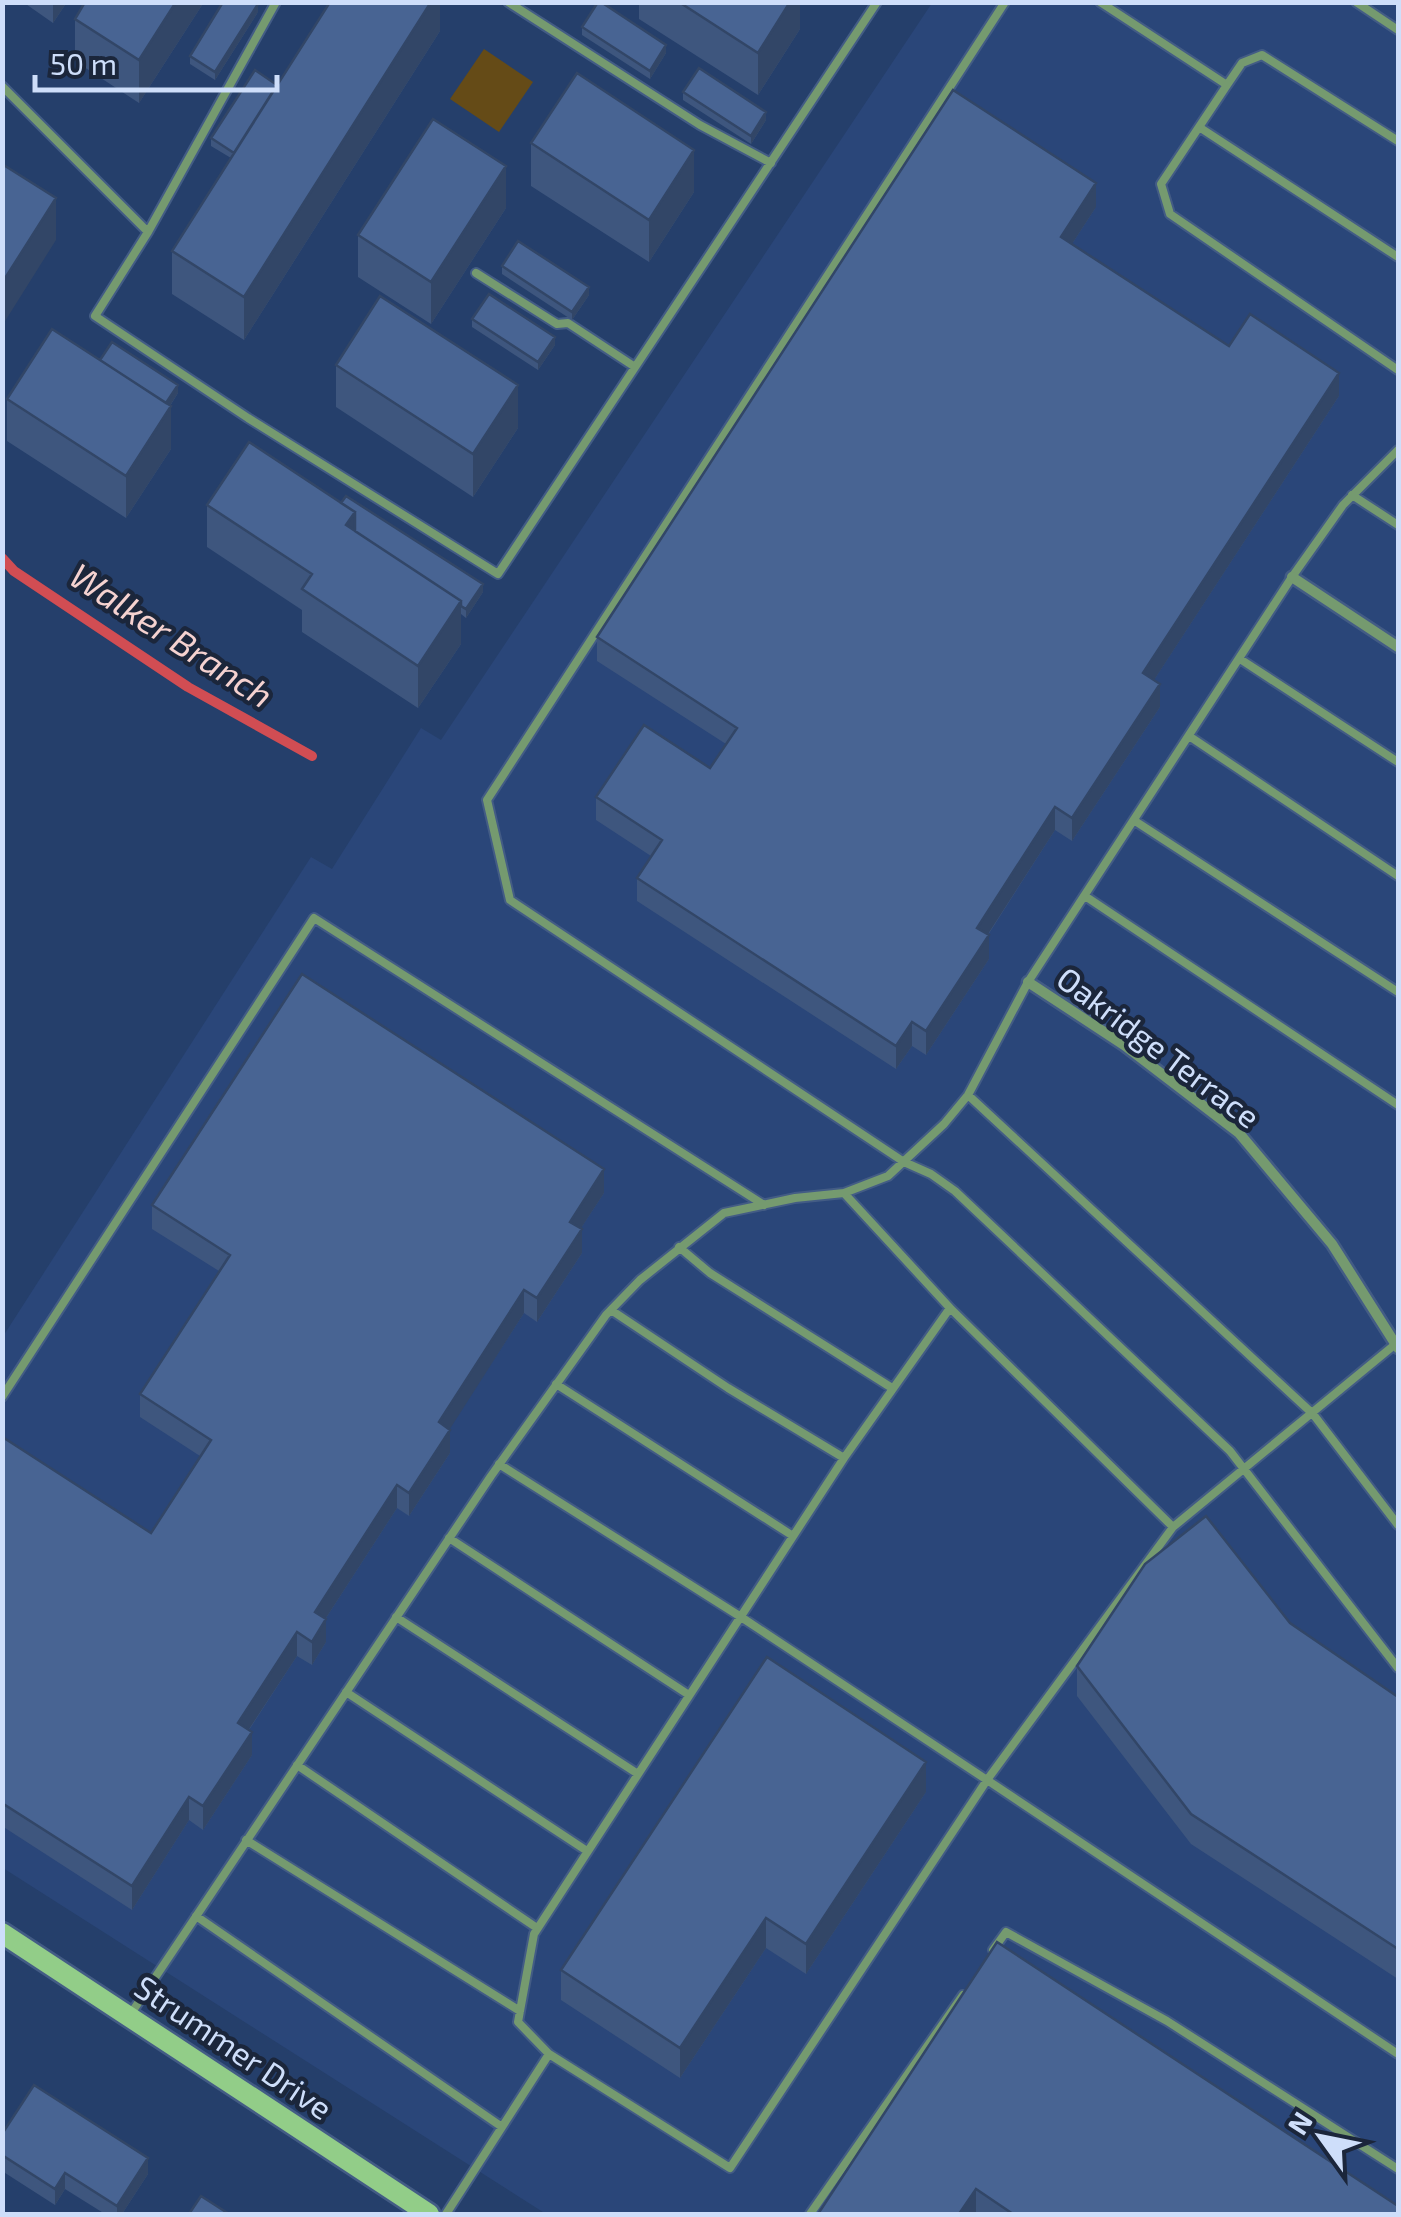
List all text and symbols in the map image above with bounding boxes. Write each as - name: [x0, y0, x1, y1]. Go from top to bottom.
- scale bar: [35, 30, 278, 92]
- text: 50 m: [50, 45, 117, 81]
- water label: Walker Branch: [63, 553, 281, 715]
- street label: Oakridge Terrace: [1050, 958, 1268, 1135]
- street label: Strummer Drive: [128, 1966, 340, 2126]
- north arrow: [1271, 2087, 1371, 2187]
- text: N: [1279, 2105, 1319, 2141]

